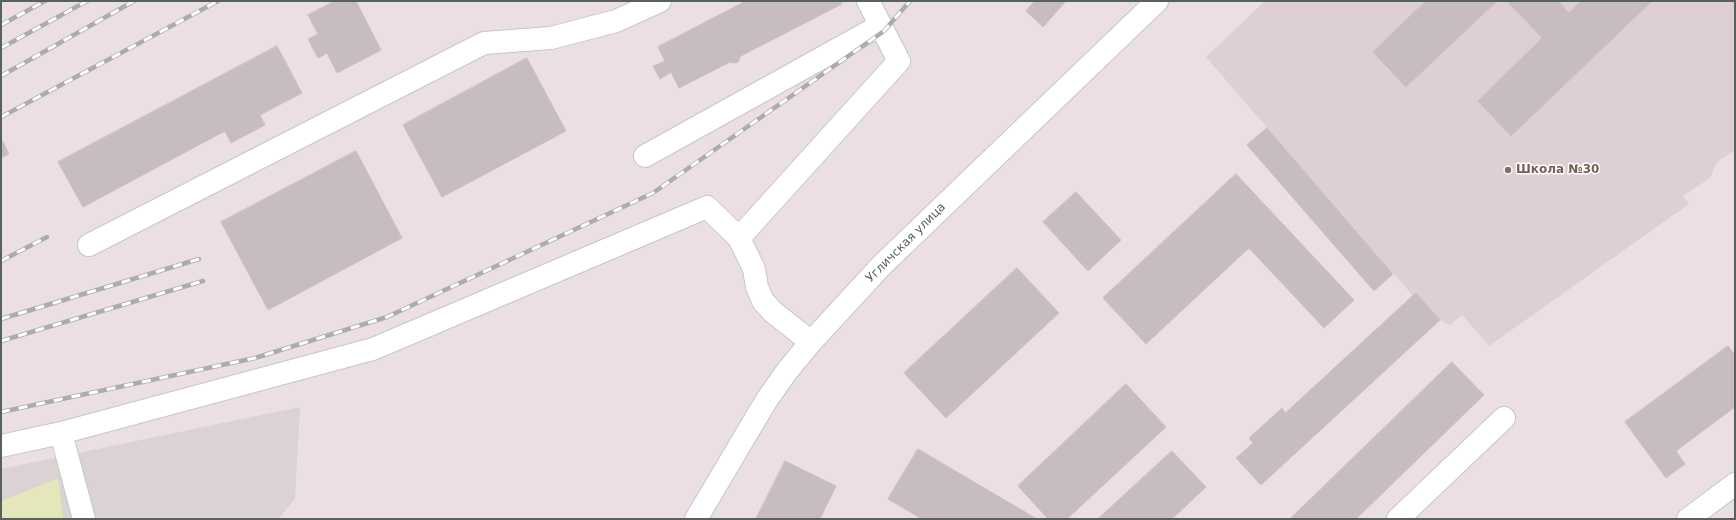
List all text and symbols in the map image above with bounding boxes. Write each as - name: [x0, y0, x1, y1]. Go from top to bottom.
- place label: Школа №30: [1516, 163, 1599, 177]
- marker: Школа №30: [1503, 165, 1513, 175]
- street label: Угличская улица: [863, 200, 949, 286]

